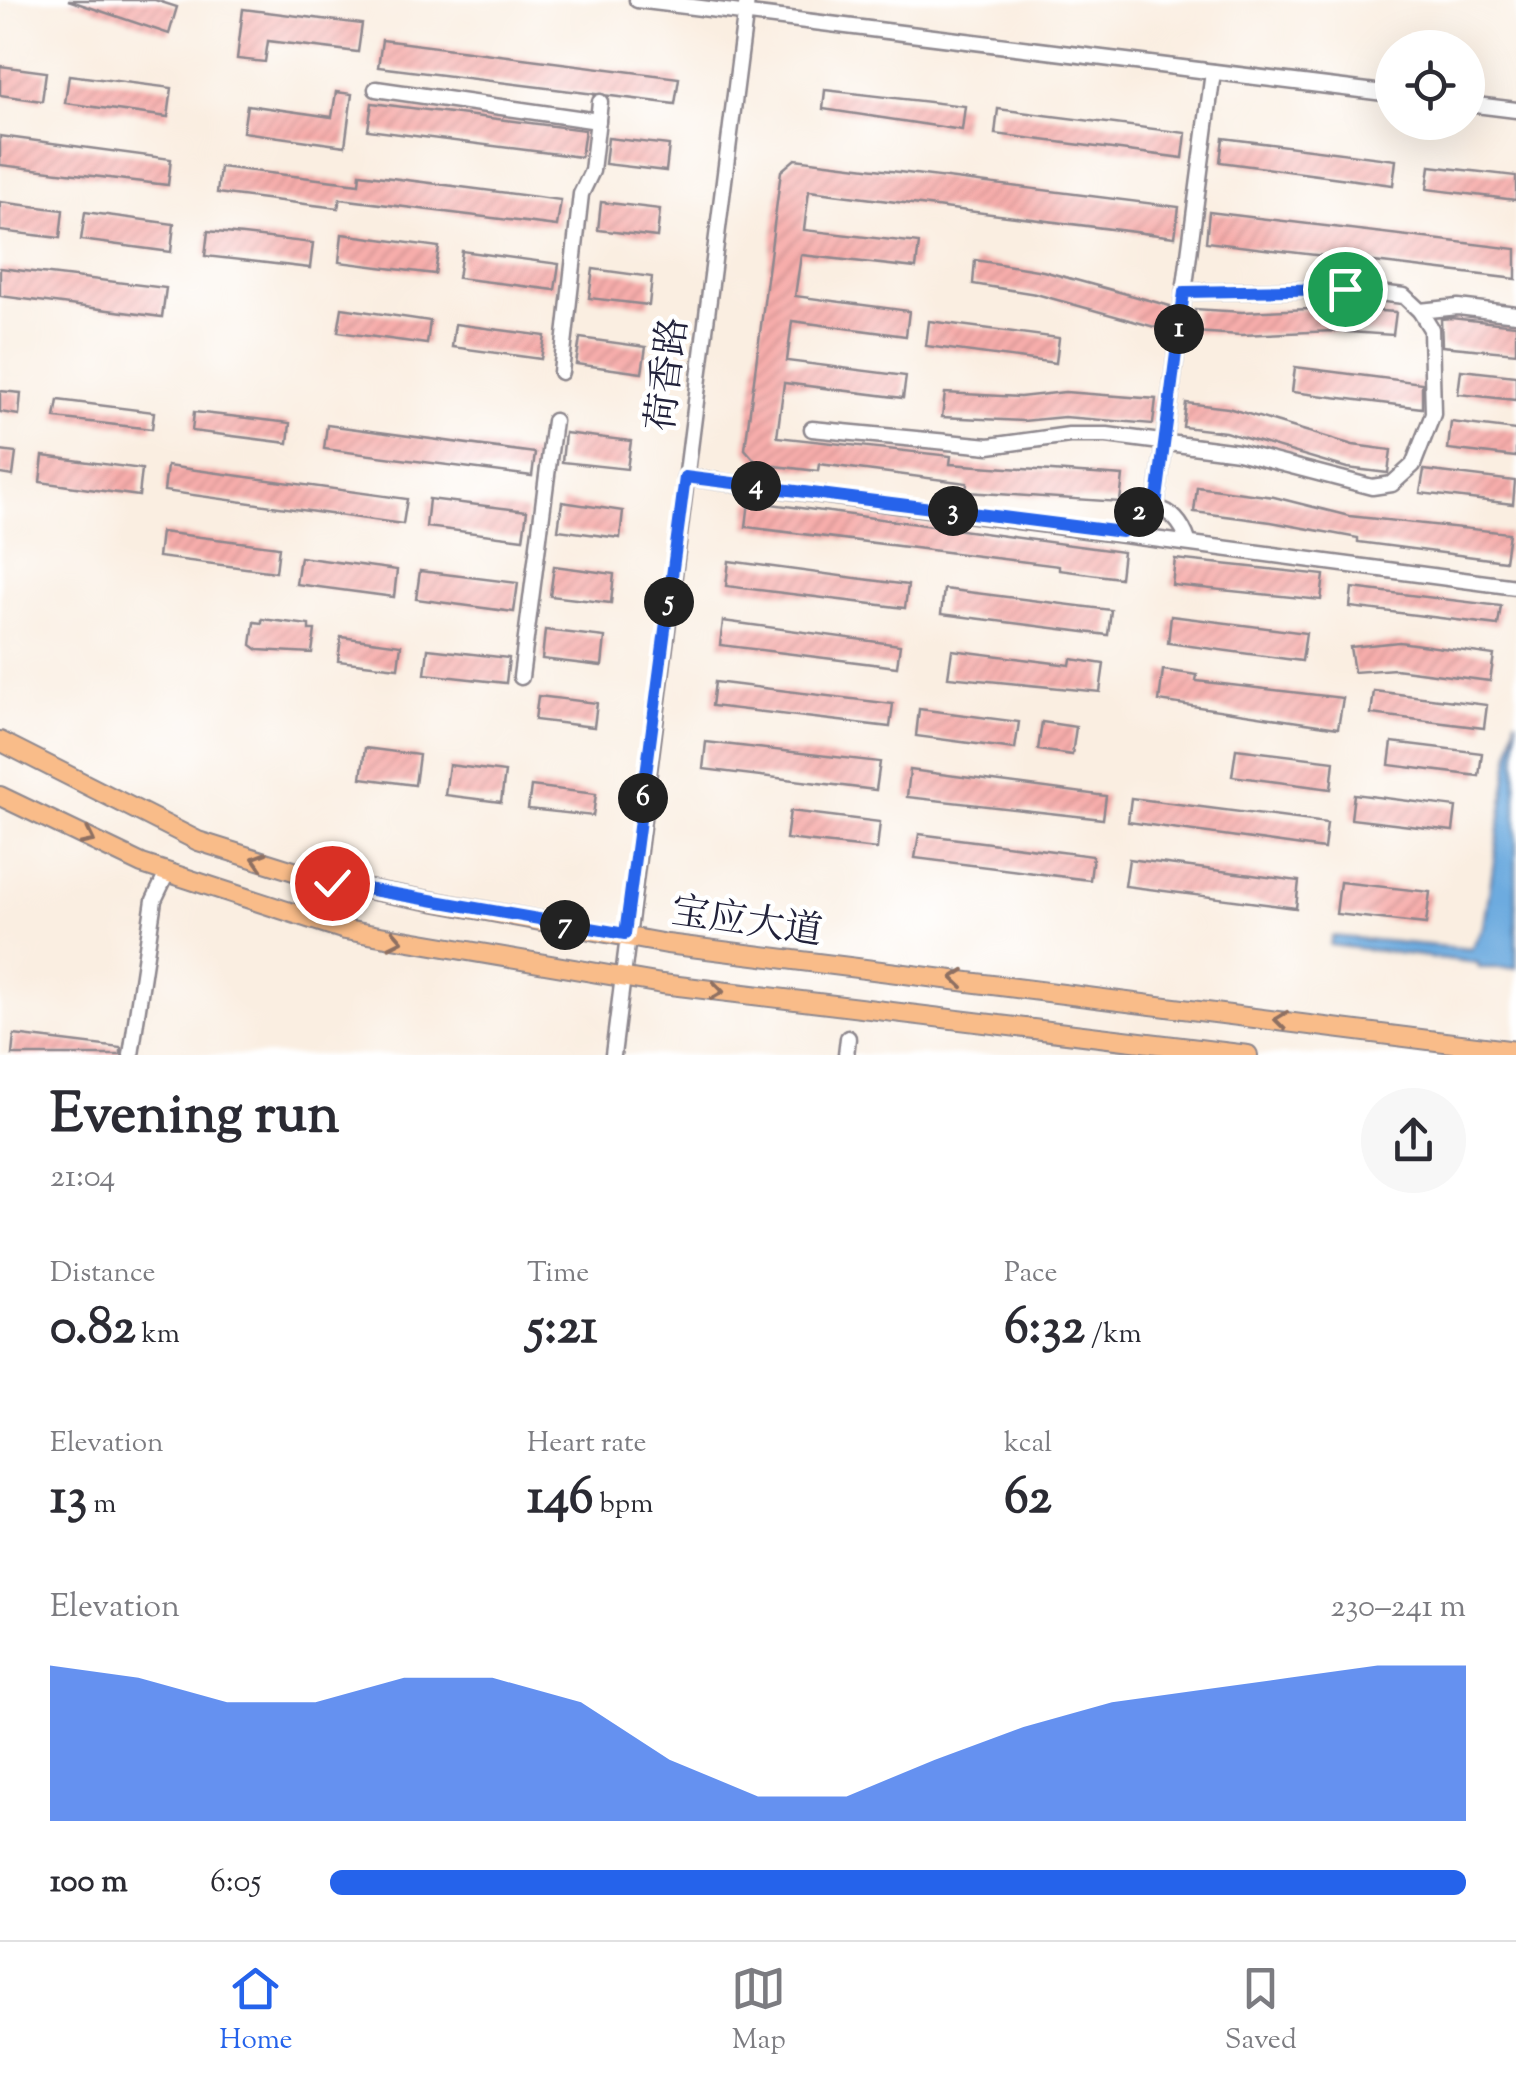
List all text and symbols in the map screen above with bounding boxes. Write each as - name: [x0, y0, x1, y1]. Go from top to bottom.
- map controls: [1375, 30, 1485, 140]
- button: locate: [1375, 30, 1485, 140]
- pin: [1303, 247, 1388, 332]
- icon: arrive: [1318, 262, 1373, 317]
- pin: 1: [1154, 304, 1204, 354]
- text: 1: [1174, 309, 1184, 349]
- street label: 荷香路: [636, 315, 704, 434]
- pin: 4: [731, 461, 781, 511]
- text: 4: [749, 466, 763, 506]
- pin: 3: [928, 486, 978, 536]
- pin: 2: [1114, 487, 1164, 537]
- text: 3: [947, 491, 959, 531]
- text: 2: [1132, 492, 1146, 532]
- pin: 5: [644, 577, 694, 627]
- text: 5: [664, 582, 674, 622]
- pin: 6: [618, 773, 668, 823]
- text: 6: [636, 778, 650, 818]
- one-way arrow: [78, 826, 96, 846]
- pin: [290, 841, 375, 926]
- one-way arrow: [252, 851, 269, 872]
- icon: check: [305, 856, 360, 911]
- street label: 宝应大道: [667, 887, 825, 961]
- pin: 7: [540, 900, 590, 950]
- text: 7: [558, 905, 572, 945]
- one-way arrow: [387, 929, 404, 950]
- one-way arrow: [950, 968, 966, 989]
- one-way arrow: [708, 979, 725, 1000]
- one-way arrow: [1272, 1010, 1289, 1031]
- text: Evening run: [50, 1078, 339, 1157]
- button: share: [1361, 1088, 1466, 1193]
- text: 21:04: [50, 1155, 115, 1201]
- text: Distance: [50, 1254, 156, 1294]
- text: Time: [527, 1254, 589, 1294]
- text: Pace: [1004, 1254, 1058, 1294]
- text: 0.82: [50, 1294, 136, 1366]
- text: 5:21: [527, 1294, 598, 1366]
- text: 6:32: [1004, 1294, 1085, 1366]
- text: km: [136, 1315, 180, 1355]
- text: /km: [1085, 1315, 1142, 1355]
- text: Elevation: [50, 1424, 164, 1464]
- text: Heart rate: [527, 1424, 647, 1464]
- text: kcal: [1004, 1424, 1052, 1464]
- text: 13: [50, 1464, 87, 1536]
- text: 146: [527, 1464, 594, 1536]
- text: 62: [1004, 1464, 1052, 1536]
- text: m: [87, 1485, 116, 1525]
- text: bpm: [594, 1485, 653, 1525]
- text: Elevation: [50, 1585, 180, 1631]
- text: 230–241 m: [1331, 1585, 1466, 1631]
- text: 100 m: [50, 1860, 128, 1906]
- text: 6:05: [210, 1860, 261, 1906]
- tab: Home: [219, 1961, 293, 2061]
- tab: Map: [731, 1961, 786, 2061]
- tab: Saved: [1225, 1961, 1297, 2061]

